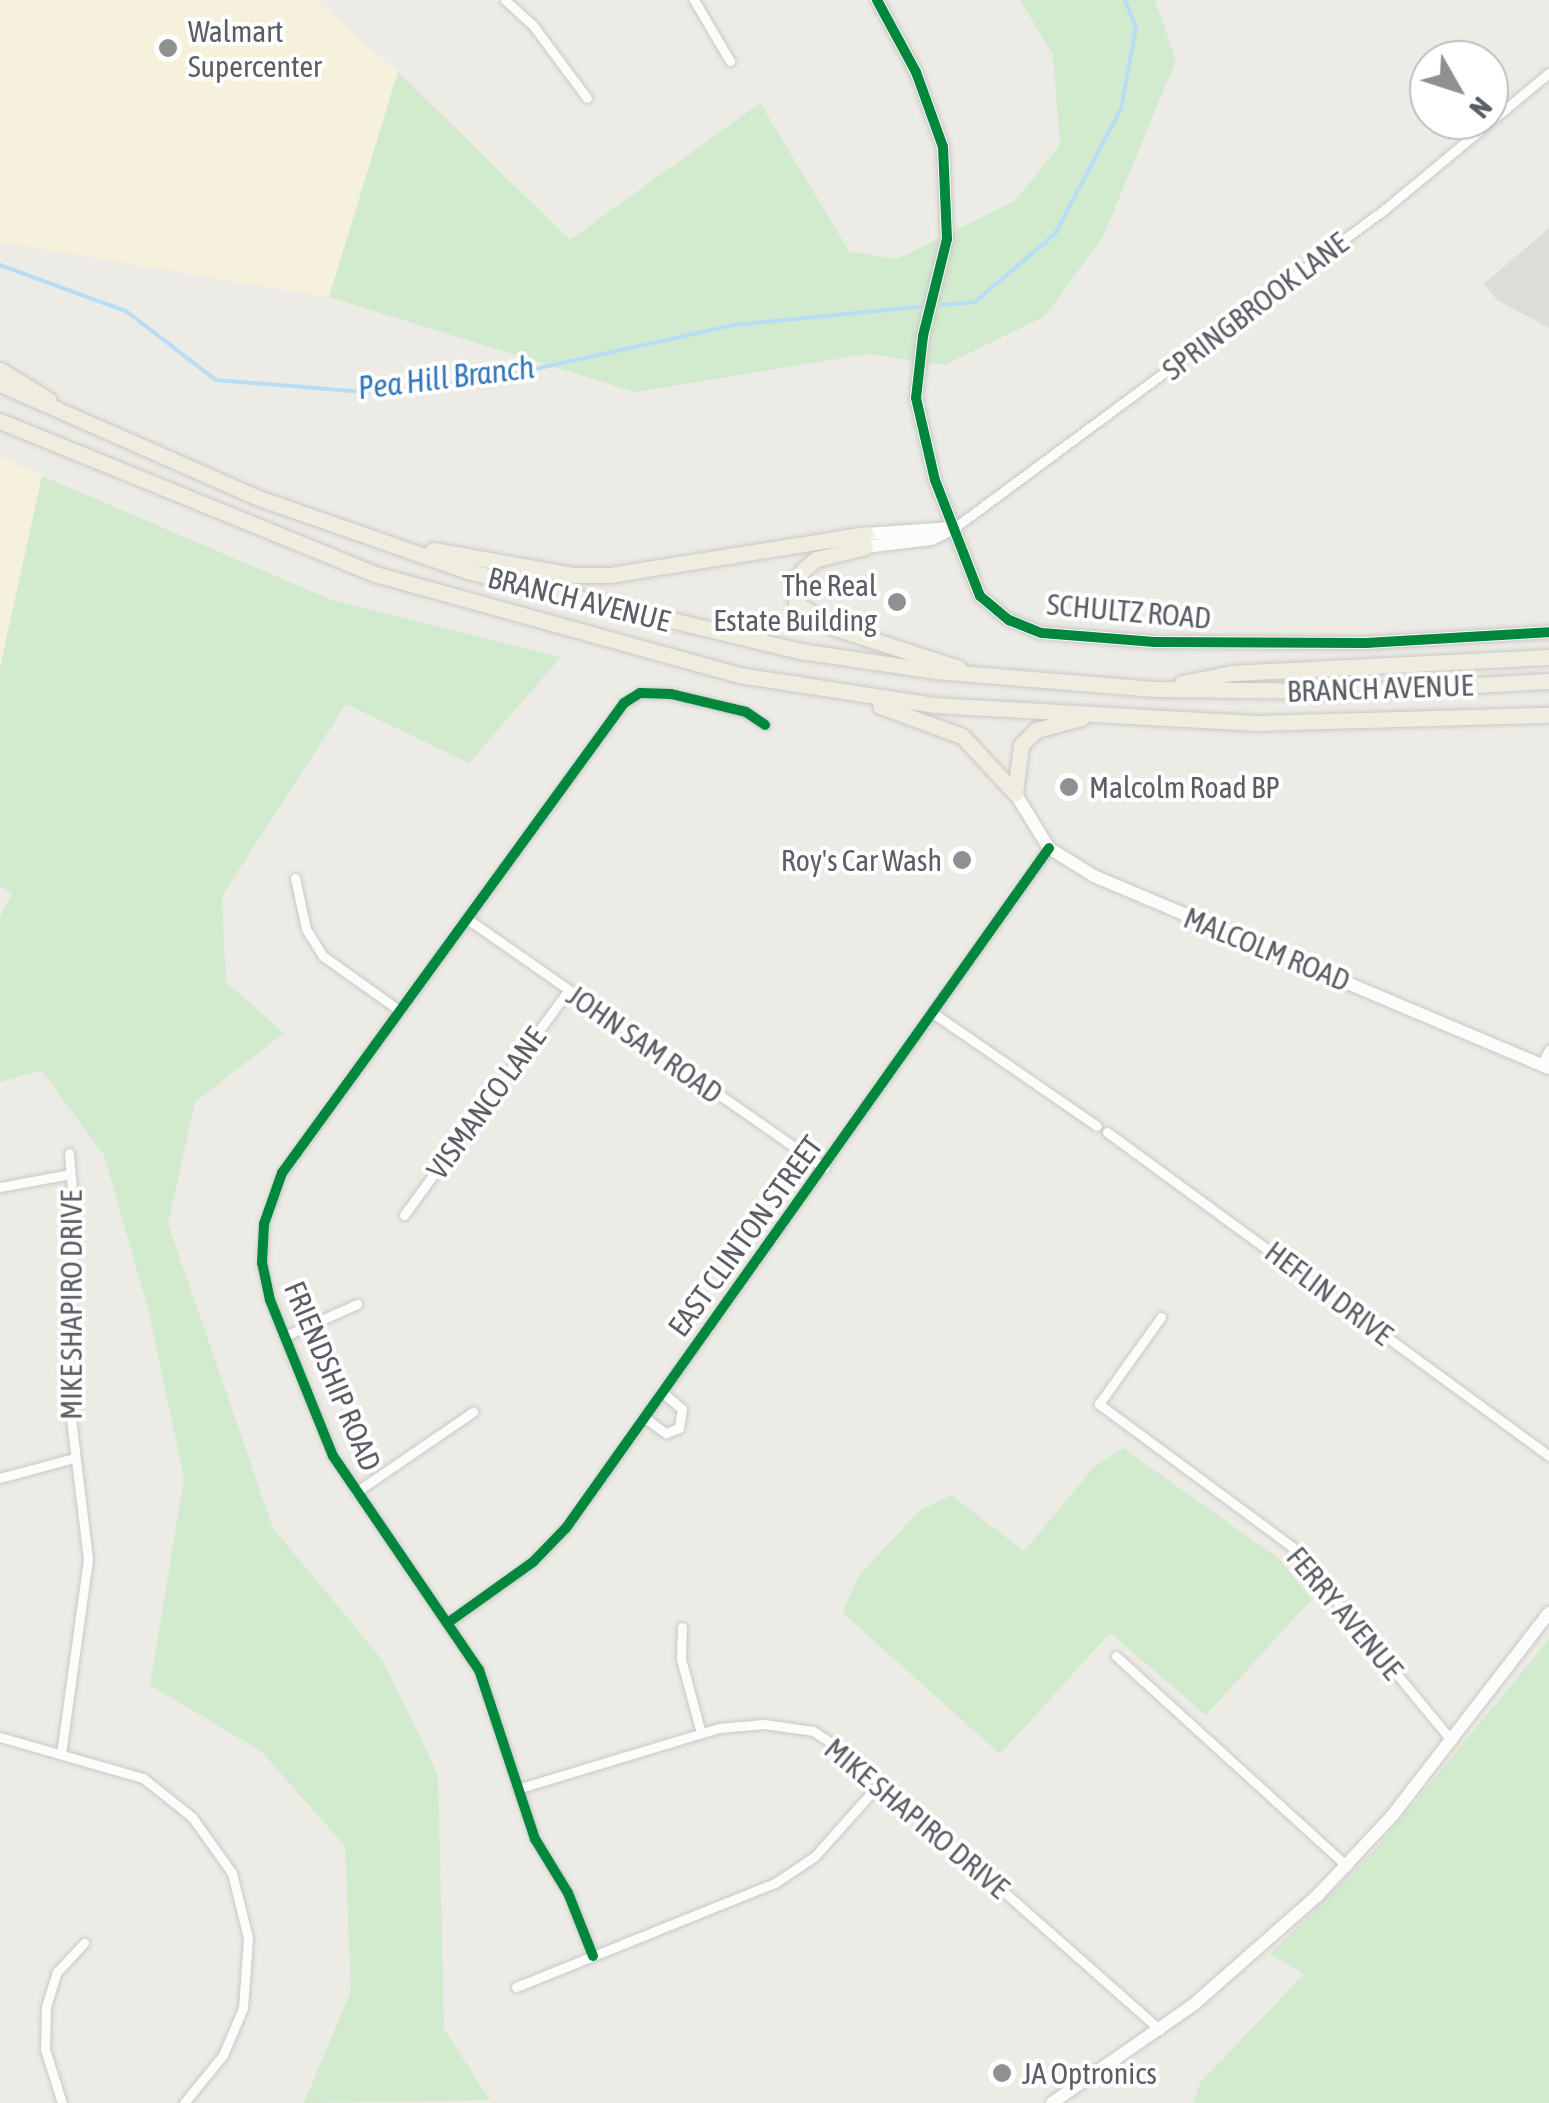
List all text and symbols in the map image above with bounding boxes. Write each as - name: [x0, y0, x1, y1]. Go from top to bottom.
- place label: Walmart Supercenter: [188, 13, 322, 84]
- marker: Walmart Supercenter: [157, 37, 179, 59]
- north arrow: [1409, 40, 1509, 140]
- text: N: [1463, 91, 1498, 124]
- street label: SPRINGBROOK LANE: [1155, 224, 1355, 388]
- water label: Pea Hill Branch: [356, 348, 536, 408]
- street label: BRANCH AVENUE: [484, 559, 674, 639]
- place label: The Real Estate Building: [713, 567, 877, 638]
- street label: SCHULTZ ROAD: [1045, 586, 1213, 636]
- marker: The Real Estate Building: [886, 591, 908, 613]
- street label: BRANCH AVENUE: [1286, 667, 1474, 709]
- place label: Malcolm Road BP: [1089, 769, 1280, 805]
- marker: Malcolm Road BP: [1058, 776, 1080, 798]
- place label: Roy's Car Wash: [781, 842, 942, 878]
- marker: Roy's Car Wash: [951, 849, 973, 871]
- street label: MALCOLM ROAD: [1179, 899, 1355, 999]
- street label: JOHN SAM ROAD: [560, 977, 730, 1111]
- street label: VISMANCO LANE: [419, 1020, 553, 1186]
- street label: EAST CLINTON STREET: [660, 1129, 830, 1343]
- street label: MIKE SHAPIRO DRIVE: [53, 1190, 89, 1420]
- street label: HEFLIN DRIVE: [1258, 1233, 1400, 1353]
- street label: FRIENDSHIP ROAD: [277, 1276, 389, 1476]
- street label: FERRY AVENUE: [1279, 1539, 1411, 1687]
- street label: MIKE SHAPIRO DRIVE: [817, 1730, 1017, 1906]
- place label: JA Optronics: [1022, 2055, 1157, 2091]
- marker: JA Optronics: [991, 2062, 1013, 2084]

